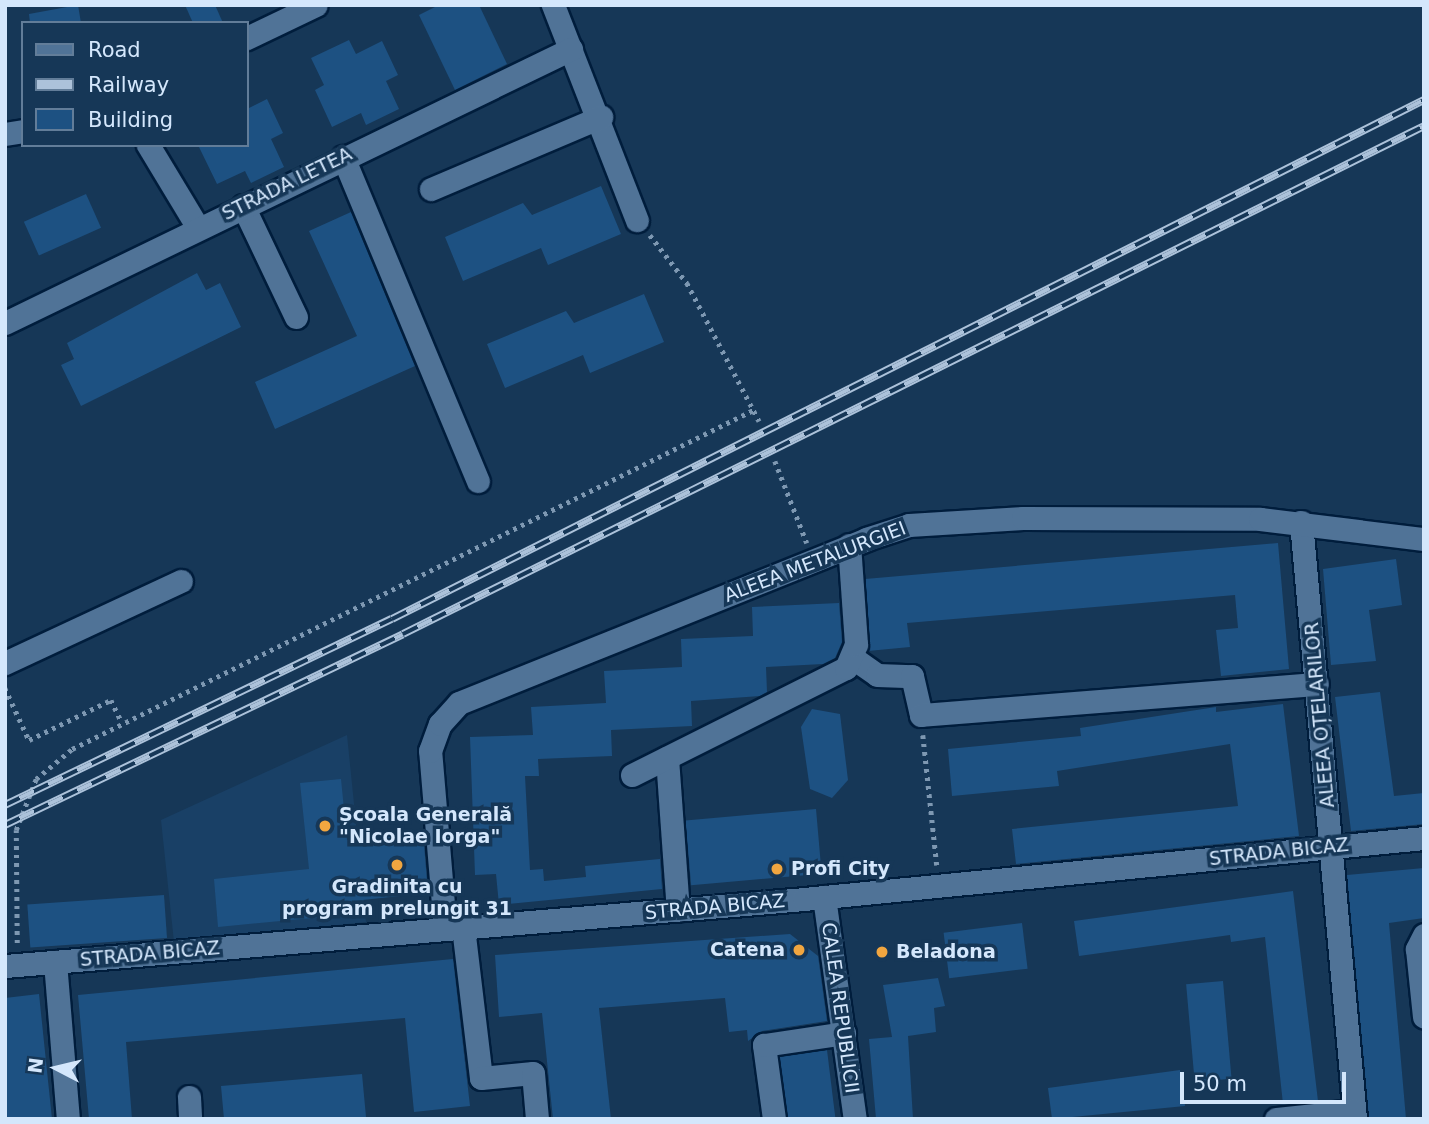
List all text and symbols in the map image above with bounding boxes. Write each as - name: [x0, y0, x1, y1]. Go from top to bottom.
- legend: [21, 21, 248, 147]
- text: Road: [88, 38, 141, 62]
- text: Railway: [88, 73, 169, 97]
- text: Building: [88, 108, 173, 132]
- street label: STRADA LETEA: [218, 143, 356, 225]
- street label: ALEEA METALURGIEI: [721, 517, 909, 607]
- street label: ALEEA OȚELARILOR: [1301, 621, 1339, 809]
- place label: Școala Generală "Nicolae Iorga": [339, 804, 512, 848]
- marker: Școala Generală "Nicolae Iorga": [317, 818, 333, 834]
- street label: STRADA BICAZ: [1208, 833, 1350, 871]
- marker: Gradinita cu program prelungit 31: [389, 857, 405, 873]
- place label: Profi City: [791, 858, 890, 880]
- marker: Profi City: [769, 861, 785, 877]
- place label: Gradinita cu program prelungit 31: [282, 876, 512, 920]
- street label: STRADA BICAZ: [644, 890, 786, 924]
- street label: CALEA REPUBLICII: [817, 921, 863, 1095]
- street label: STRADA BICAZ: [79, 937, 221, 971]
- place label: Catena: [710, 939, 785, 961]
- place label: Beladona: [896, 941, 996, 963]
- marker: Catena: [791, 942, 807, 958]
- marker: Beladona: [874, 944, 890, 960]
- north arrow: [21, 1033, 91, 1103]
- text: N: [23, 1056, 47, 1075]
- scale bar: [1184, 1058, 1350, 1102]
- text: 50 m: [1193, 1072, 1247, 1096]

